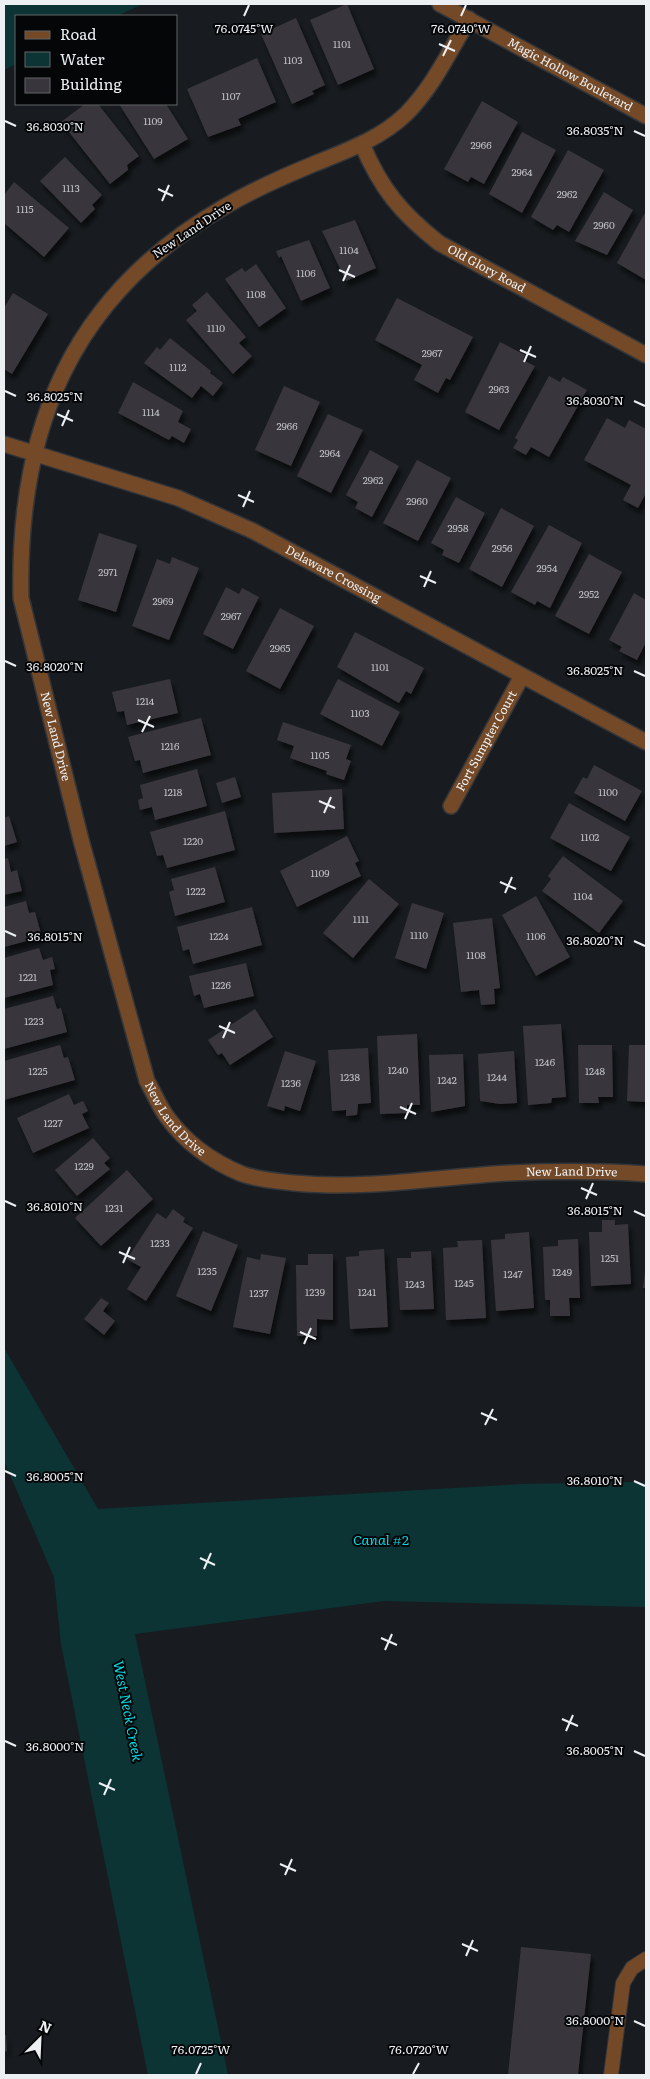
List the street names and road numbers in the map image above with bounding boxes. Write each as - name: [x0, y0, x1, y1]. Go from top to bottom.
- street label: Magic Hollow Boulevard: [504, 32, 637, 116]
- street label: New Land Drive: [149, 196, 234, 262]
- street label: Old Glory Road: [445, 239, 530, 297]
- street label: Delaware Crossing: [282, 540, 385, 606]
- street label: Fort Sumpter Court: [451, 687, 521, 794]
- street label: New Land Drive: [37, 690, 76, 783]
- street label: New Land Drive: [141, 1078, 210, 1160]
- street label: New Land Drive: [526, 1162, 618, 1180]

